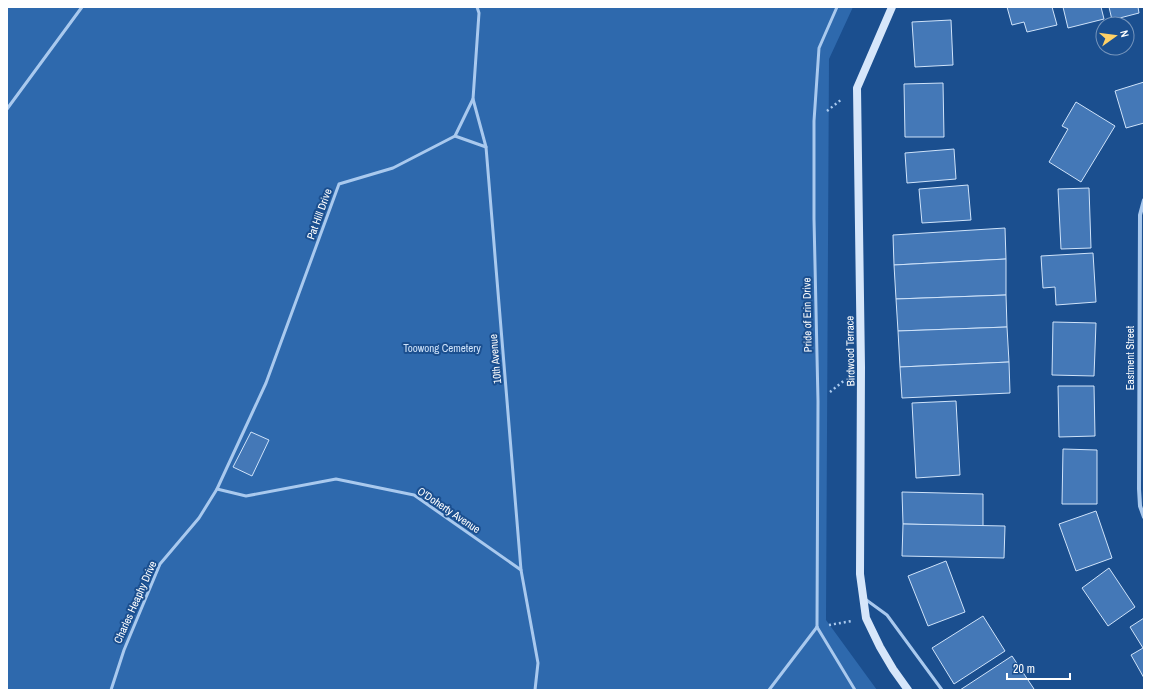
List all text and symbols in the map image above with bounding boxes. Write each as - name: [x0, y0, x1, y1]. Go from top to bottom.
- north arrow: [1095, 16, 1135, 56]
- text: N: [1117, 29, 1132, 38]
- street label: Pat Hill Drive: [303, 187, 335, 241]
- street label: Pride of Erin Drive: [799, 278, 815, 352]
- street label: Birdwood Terrace: [842, 316, 858, 386]
- street label: Eastment Street: [1123, 325, 1137, 390]
- street label: 10th Avenue: [486, 333, 504, 385]
- park label: Toowong Cemetery: [403, 341, 481, 355]
- street label: O'Doherty Avenue: [415, 484, 483, 536]
- street label: Charles Heaphy Drive: [111, 559, 159, 645]
- scale bar: [1007, 655, 1070, 681]
- text: 20 m: [1013, 661, 1035, 677]

